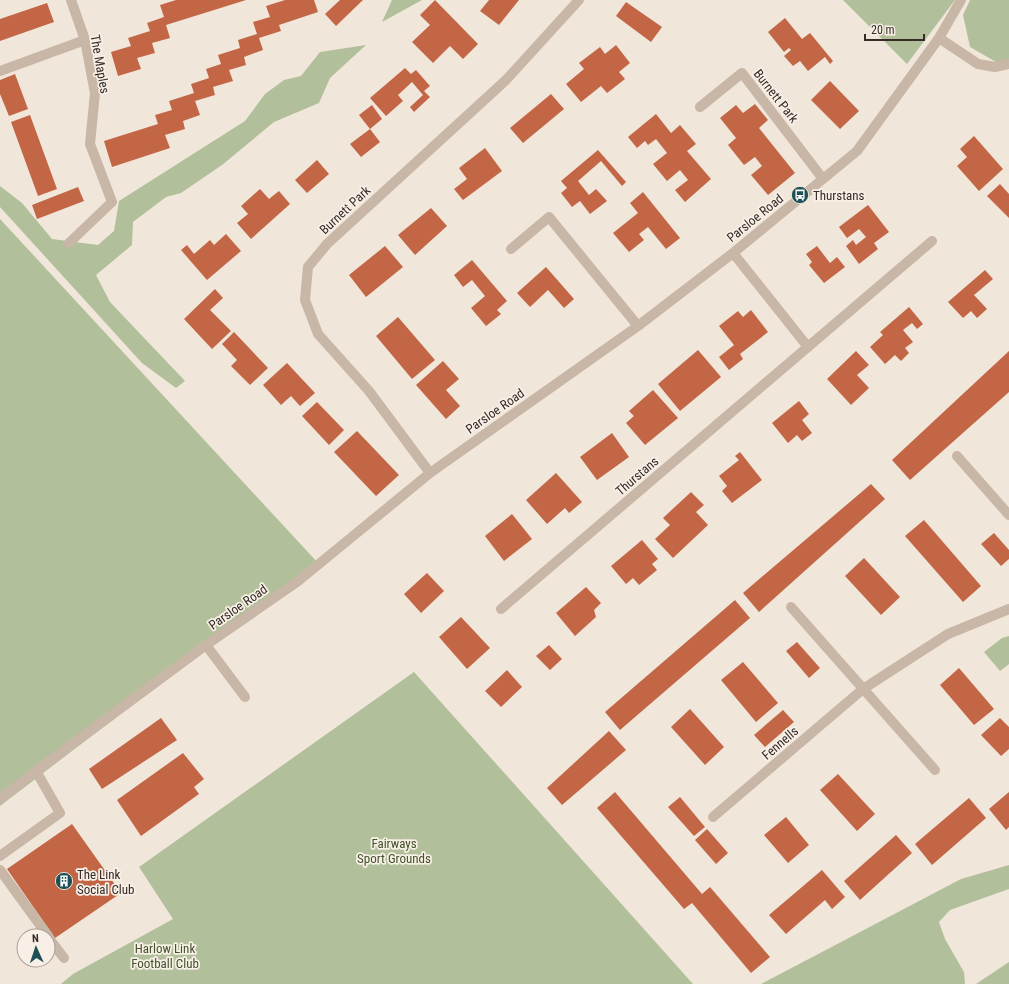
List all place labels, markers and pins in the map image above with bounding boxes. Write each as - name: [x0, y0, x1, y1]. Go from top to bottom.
- bus stop icon: Thurstans: [790, 185, 810, 205]
- place label: Thurstans: [813, 188, 865, 203]
- place label: The Link Social Club: [77, 867, 135, 897]
- building icon: The Link Social Club: [54, 871, 74, 891]

